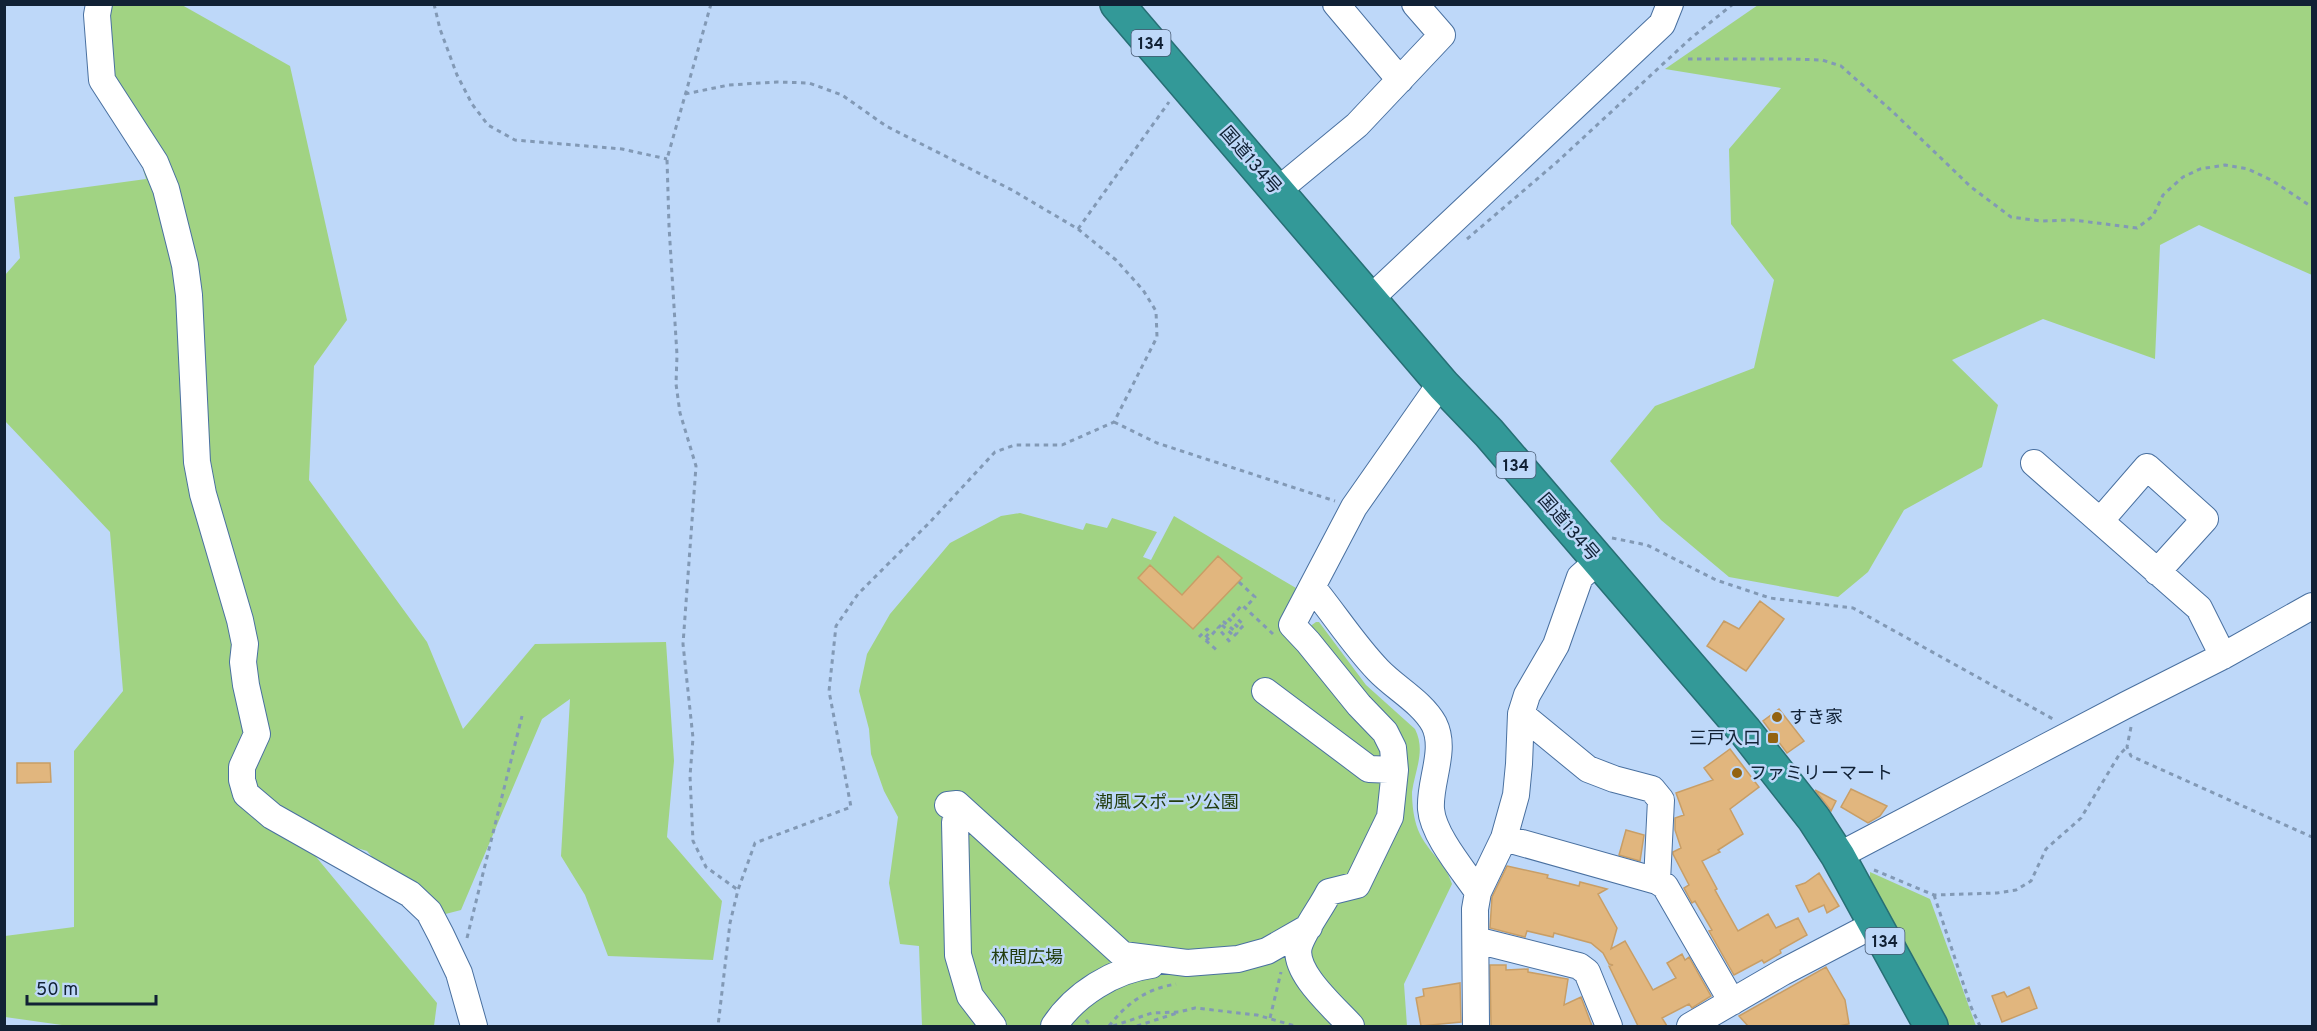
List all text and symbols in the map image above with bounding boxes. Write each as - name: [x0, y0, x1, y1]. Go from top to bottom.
- road number: 134: [1132, 30, 1170, 56]
- street label: 国道134号: [1214, 122, 1286, 200]
- road number: 134: [1496, 452, 1536, 478]
- street label: 国道134号: [1532, 489, 1604, 567]
- place label: すき家: [1789, 707, 1843, 730]
- marker: すき家: [1770, 710, 1784, 724]
- place label: 三戸入口: [1689, 728, 1761, 751]
- marker: 三戸入口: [1766, 731, 1780, 745]
- place label: ファミリーマート: [1749, 763, 1893, 786]
- marker: ファミリーマート: [1730, 766, 1744, 780]
- park label: 潮風スポーツ公園: [1095, 792, 1239, 815]
- road number: 134: [1866, 928, 1904, 954]
- park label: 林間広場: [991, 947, 1063, 970]
- scale bar: [27, 968, 156, 1006]
- text: 50 m: [36, 979, 78, 1002]

